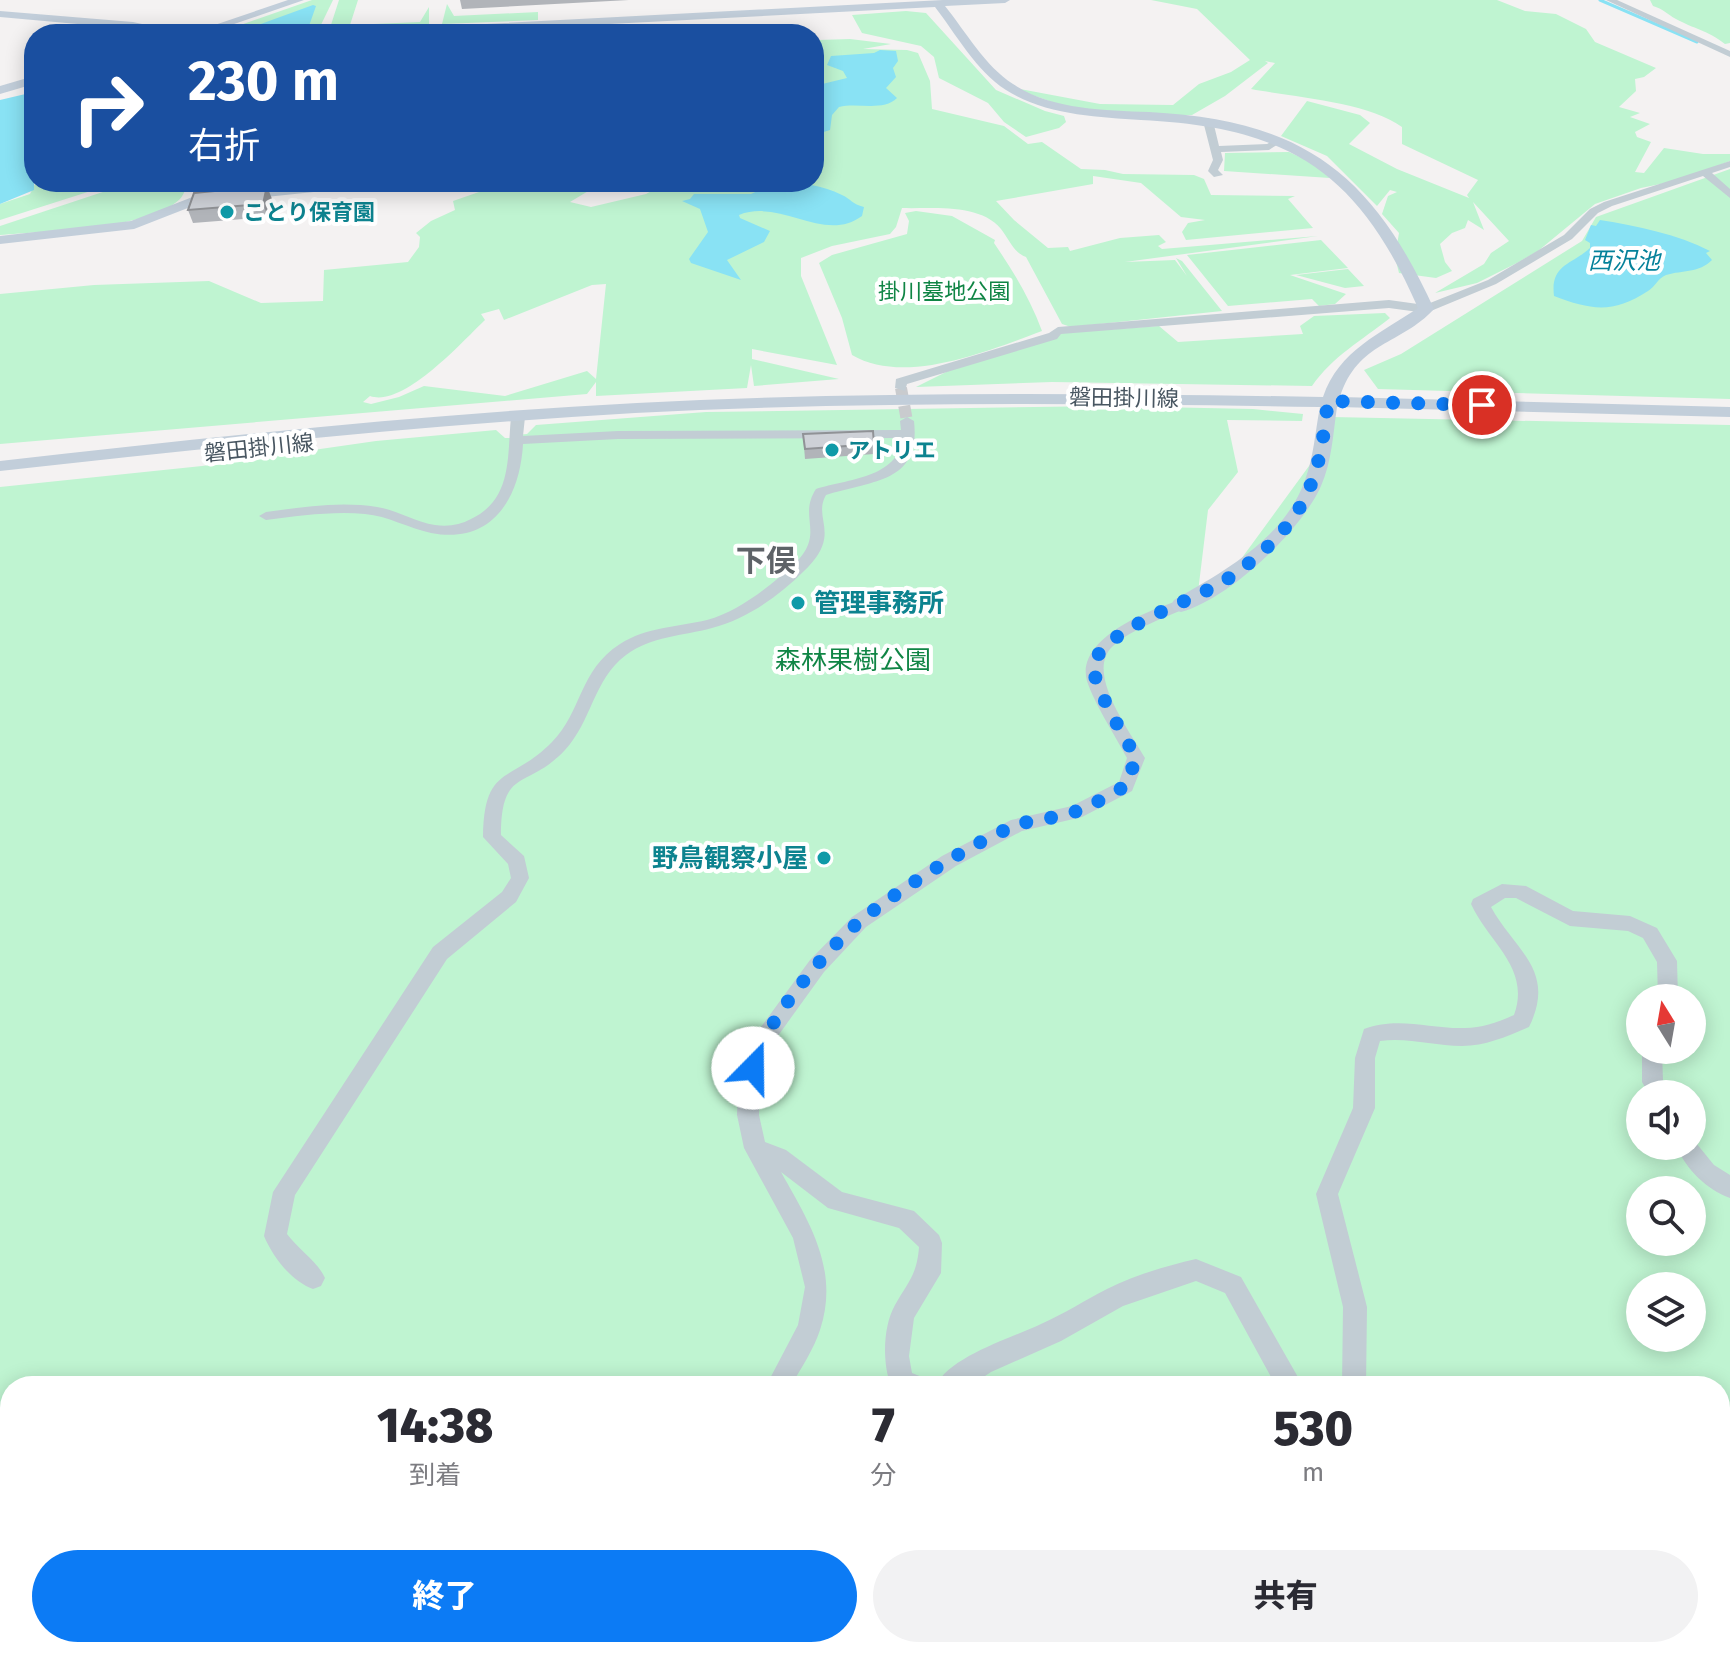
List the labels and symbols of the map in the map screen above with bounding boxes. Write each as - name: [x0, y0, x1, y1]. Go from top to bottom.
- place label: ことり保育園: [243, 199, 375, 226]
- marker: ことり保育園: [218, 203, 236, 221]
- water label: 西沢池: [1588, 247, 1662, 275]
- park label: 掛川墓地公園: [878, 278, 1010, 305]
- pin: [1448, 371, 1516, 439]
- street label: 磐田掛川線: [1069, 384, 1179, 412]
- street label: 磐田掛川線: [203, 429, 315, 467]
- place label: アトリエ: [848, 437, 936, 464]
- marker: アトリエ: [823, 441, 841, 459]
- district label: 下俣: [736, 543, 796, 579]
- place label: 管理事務所: [814, 588, 944, 619]
- marker: 管理事務所: [789, 594, 807, 612]
- park label: 森林果樹公園: [775, 645, 931, 676]
- place label: 野鳥観察小屋: [652, 843, 808, 874]
- marker: 野鳥観察小屋: [815, 849, 833, 867]
- north arrow: [1626, 984, 1706, 1064]
- position arrow: [711, 1026, 795, 1110]

